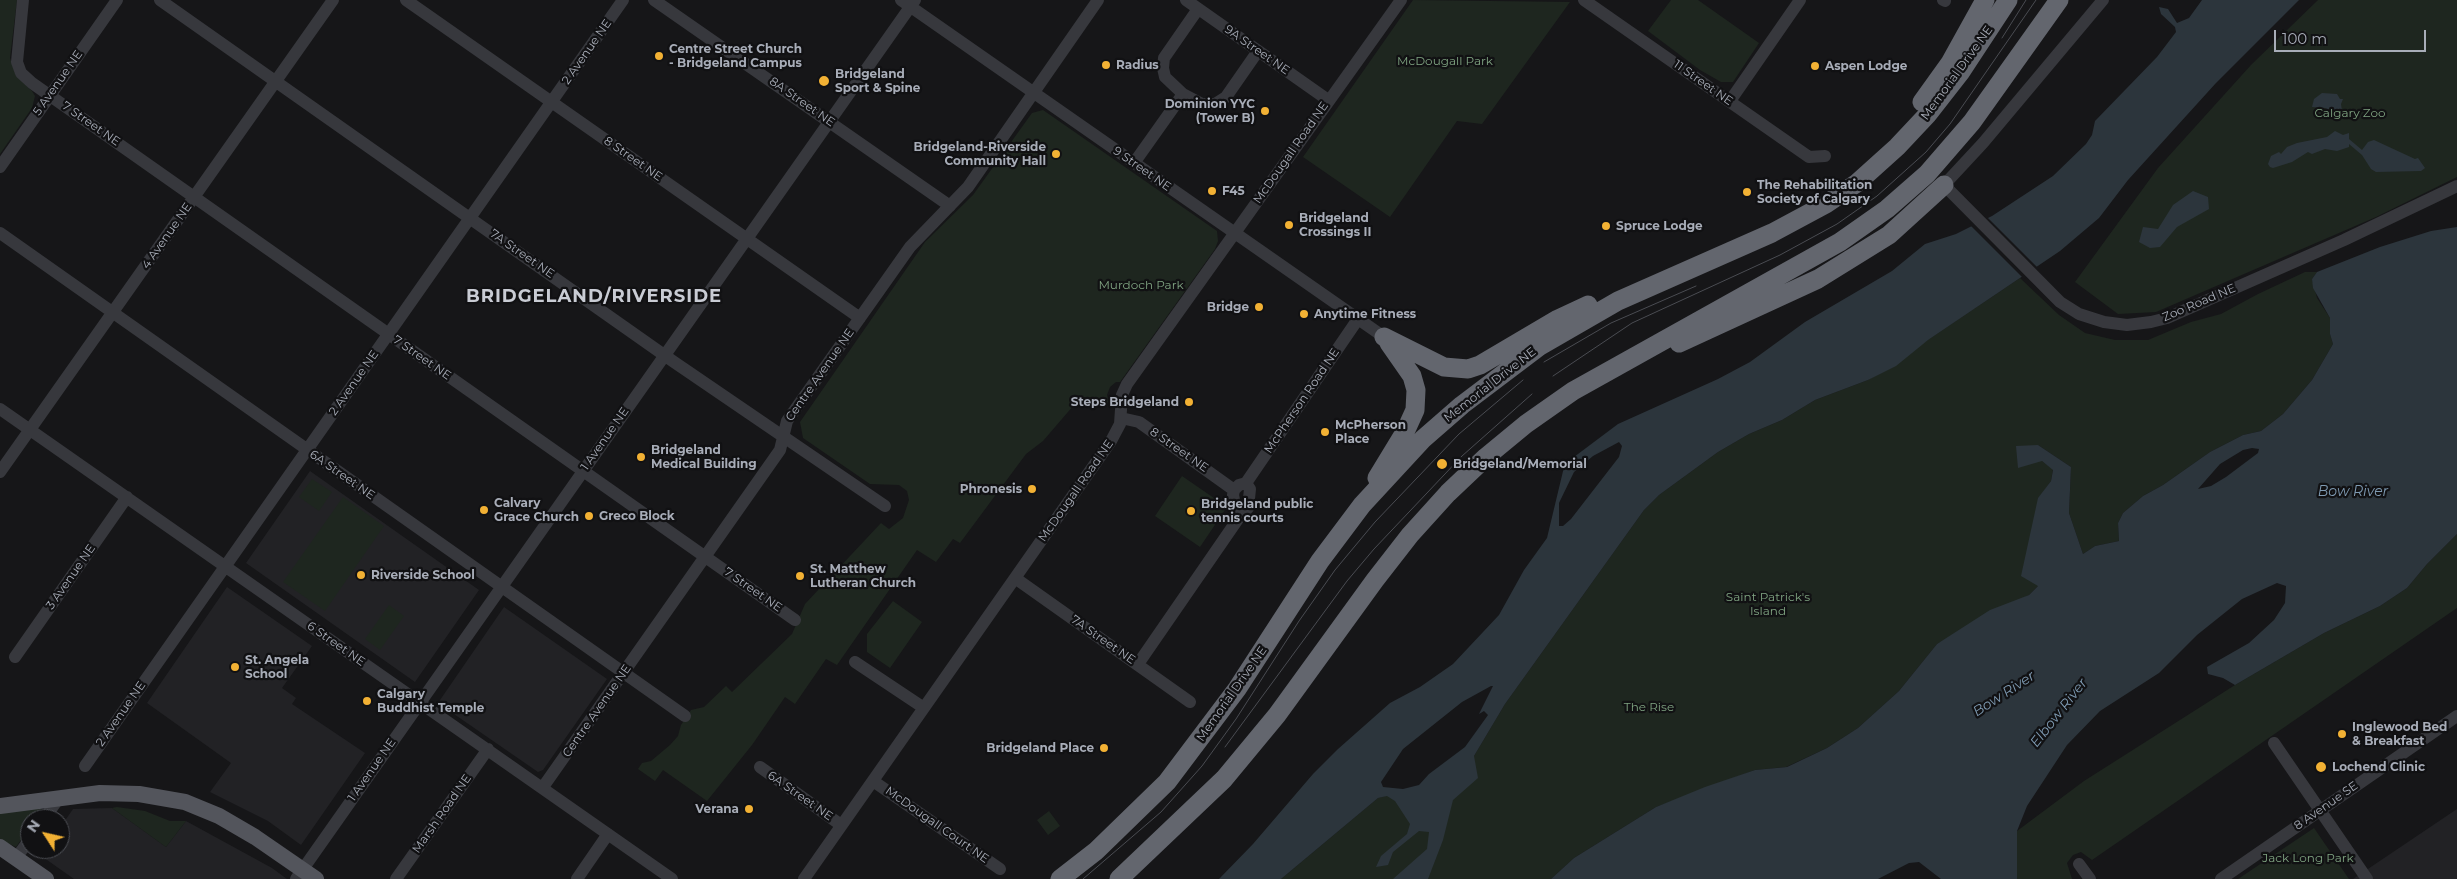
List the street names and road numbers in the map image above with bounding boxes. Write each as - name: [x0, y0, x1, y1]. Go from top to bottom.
- street label: 2 Avenue NE: [559, 17, 615, 87]
- street label: 9A Street NE: [1222, 22, 1292, 78]
- street label: Memorial Drive NE: [1918, 23, 1996, 123]
- street label: 5 Avenue NE: [30, 48, 86, 118]
- street label: 11 Street NE: [1671, 57, 1735, 109]
- street label: 8A Street NE: [767, 74, 837, 130]
- street label: 7 Street NE: [59, 99, 123, 149]
- street label: McDougall Road NE: [1250, 99, 1332, 207]
- street label: 8 Street NE: [601, 134, 665, 184]
- street label: 9 Street NE: [1110, 144, 1174, 194]
- street label: 4 Avenue NE: [139, 200, 195, 272]
- street label: 7A Street NE: [487, 227, 557, 281]
- street label: Zoo Road NE: [2160, 281, 2238, 325]
- street label: Centre Avenue NE: [783, 326, 857, 424]
- street label: 7 Street NE: [390, 333, 454, 383]
- street label: Memorial Drive NE: [1441, 345, 1539, 425]
- street label: McPherson Road NE: [1261, 346, 1343, 456]
- street label: 2 Avenue NE: [326, 348, 382, 418]
- street label: 1 Avenue NE: [578, 405, 632, 473]
- street label: 8 Street NE: [1147, 425, 1211, 475]
- street label: McDougall Road NE: [1035, 437, 1117, 545]
- street label: 6A Street NE: [307, 447, 377, 503]
- street label: 3 Avenue NE: [43, 542, 99, 612]
- street label: 7 Street NE: [721, 565, 785, 615]
- street label: 7A Street NE: [1068, 613, 1138, 667]
- street label: 6 Street NE: [304, 619, 368, 669]
- street label: Memorial Drive NE: [1194, 644, 1270, 744]
- street label: Centre Avenue NE: [560, 662, 634, 760]
- street label: 2 Avenue NE: [93, 679, 149, 749]
- street label: 1 Avenue NE: [345, 736, 399, 804]
- street label: 6A Street NE: [765, 768, 835, 824]
- street label: Marsh Road NE: [410, 772, 474, 856]
- street label: 8 Avenue SE: [2291, 779, 2361, 833]
- street label: McDougall Court NE: [882, 784, 992, 866]

